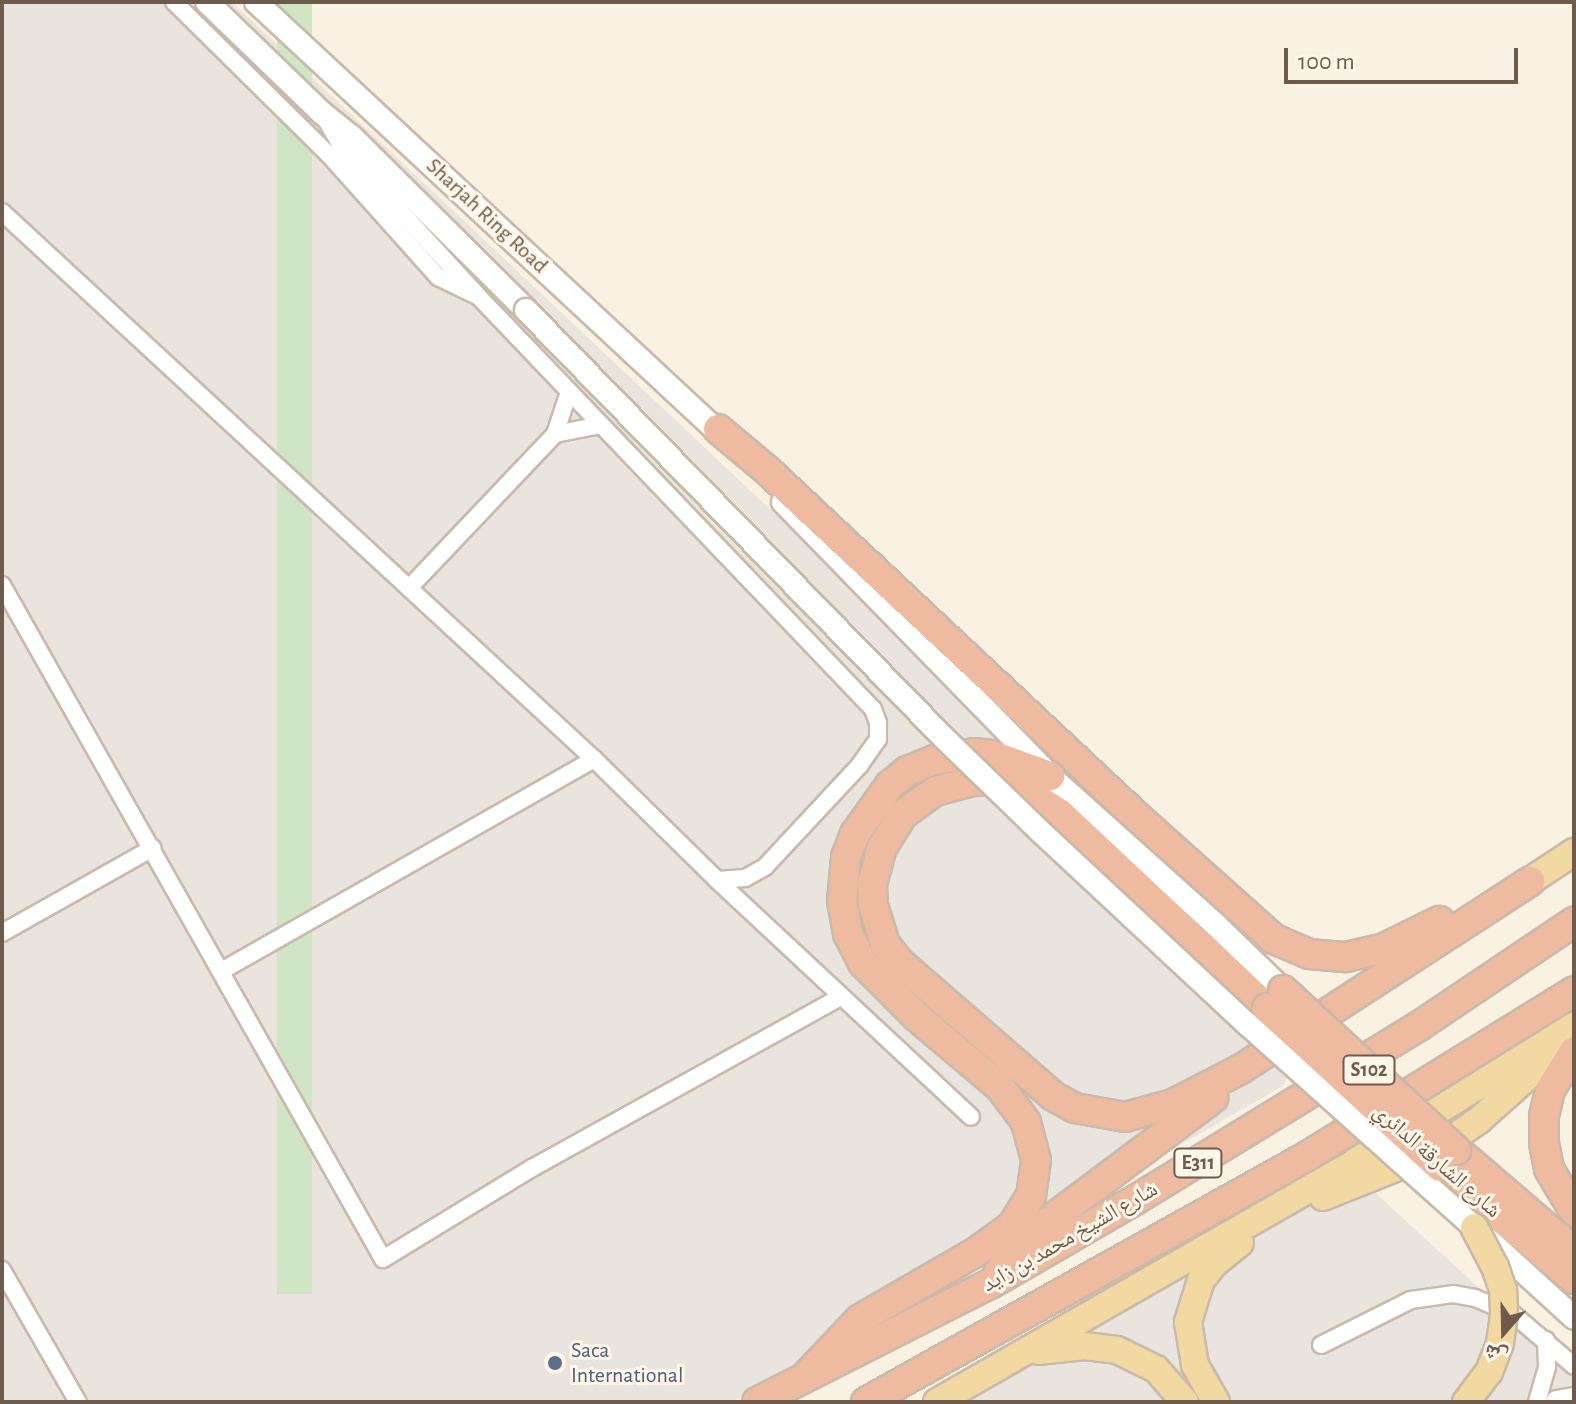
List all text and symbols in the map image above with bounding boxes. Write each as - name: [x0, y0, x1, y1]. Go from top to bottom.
- scale bar: [1288, 32, 1522, 82]
- text: 100 m: [1298, 50, 1355, 74]
- street label: Sharjah Ring Road: [421, 153, 553, 279]
- road number: S102: [1341, 1054, 1397, 1086]
- street label: شارع الشارقة الدائري: [1368, 1098, 1506, 1224]
- road number: E311: [1172, 1147, 1224, 1179]
- street label: شارع الشيخ محمد بن زايد: [978, 1176, 1162, 1298]
- north arrow: [1464, 1292, 1544, 1372]
- place label: Saca International: [571, 1337, 683, 1388]
- text: ش: [1481, 1340, 1511, 1369]
- marker: Saca International: [546, 1354, 564, 1372]

